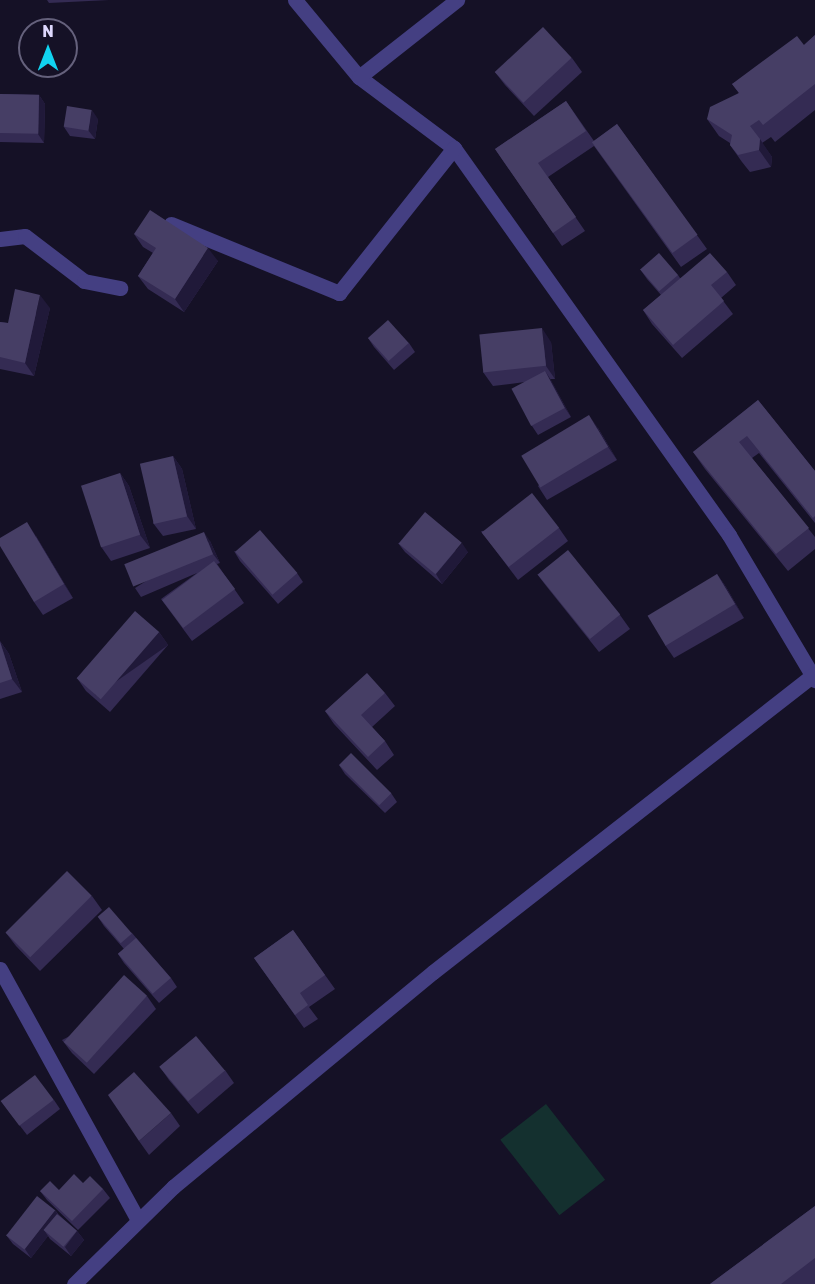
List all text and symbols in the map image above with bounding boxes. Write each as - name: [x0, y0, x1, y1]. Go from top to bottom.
- north arrow: [18, 18, 78, 78]
- text: N: [42, 22, 54, 41]

